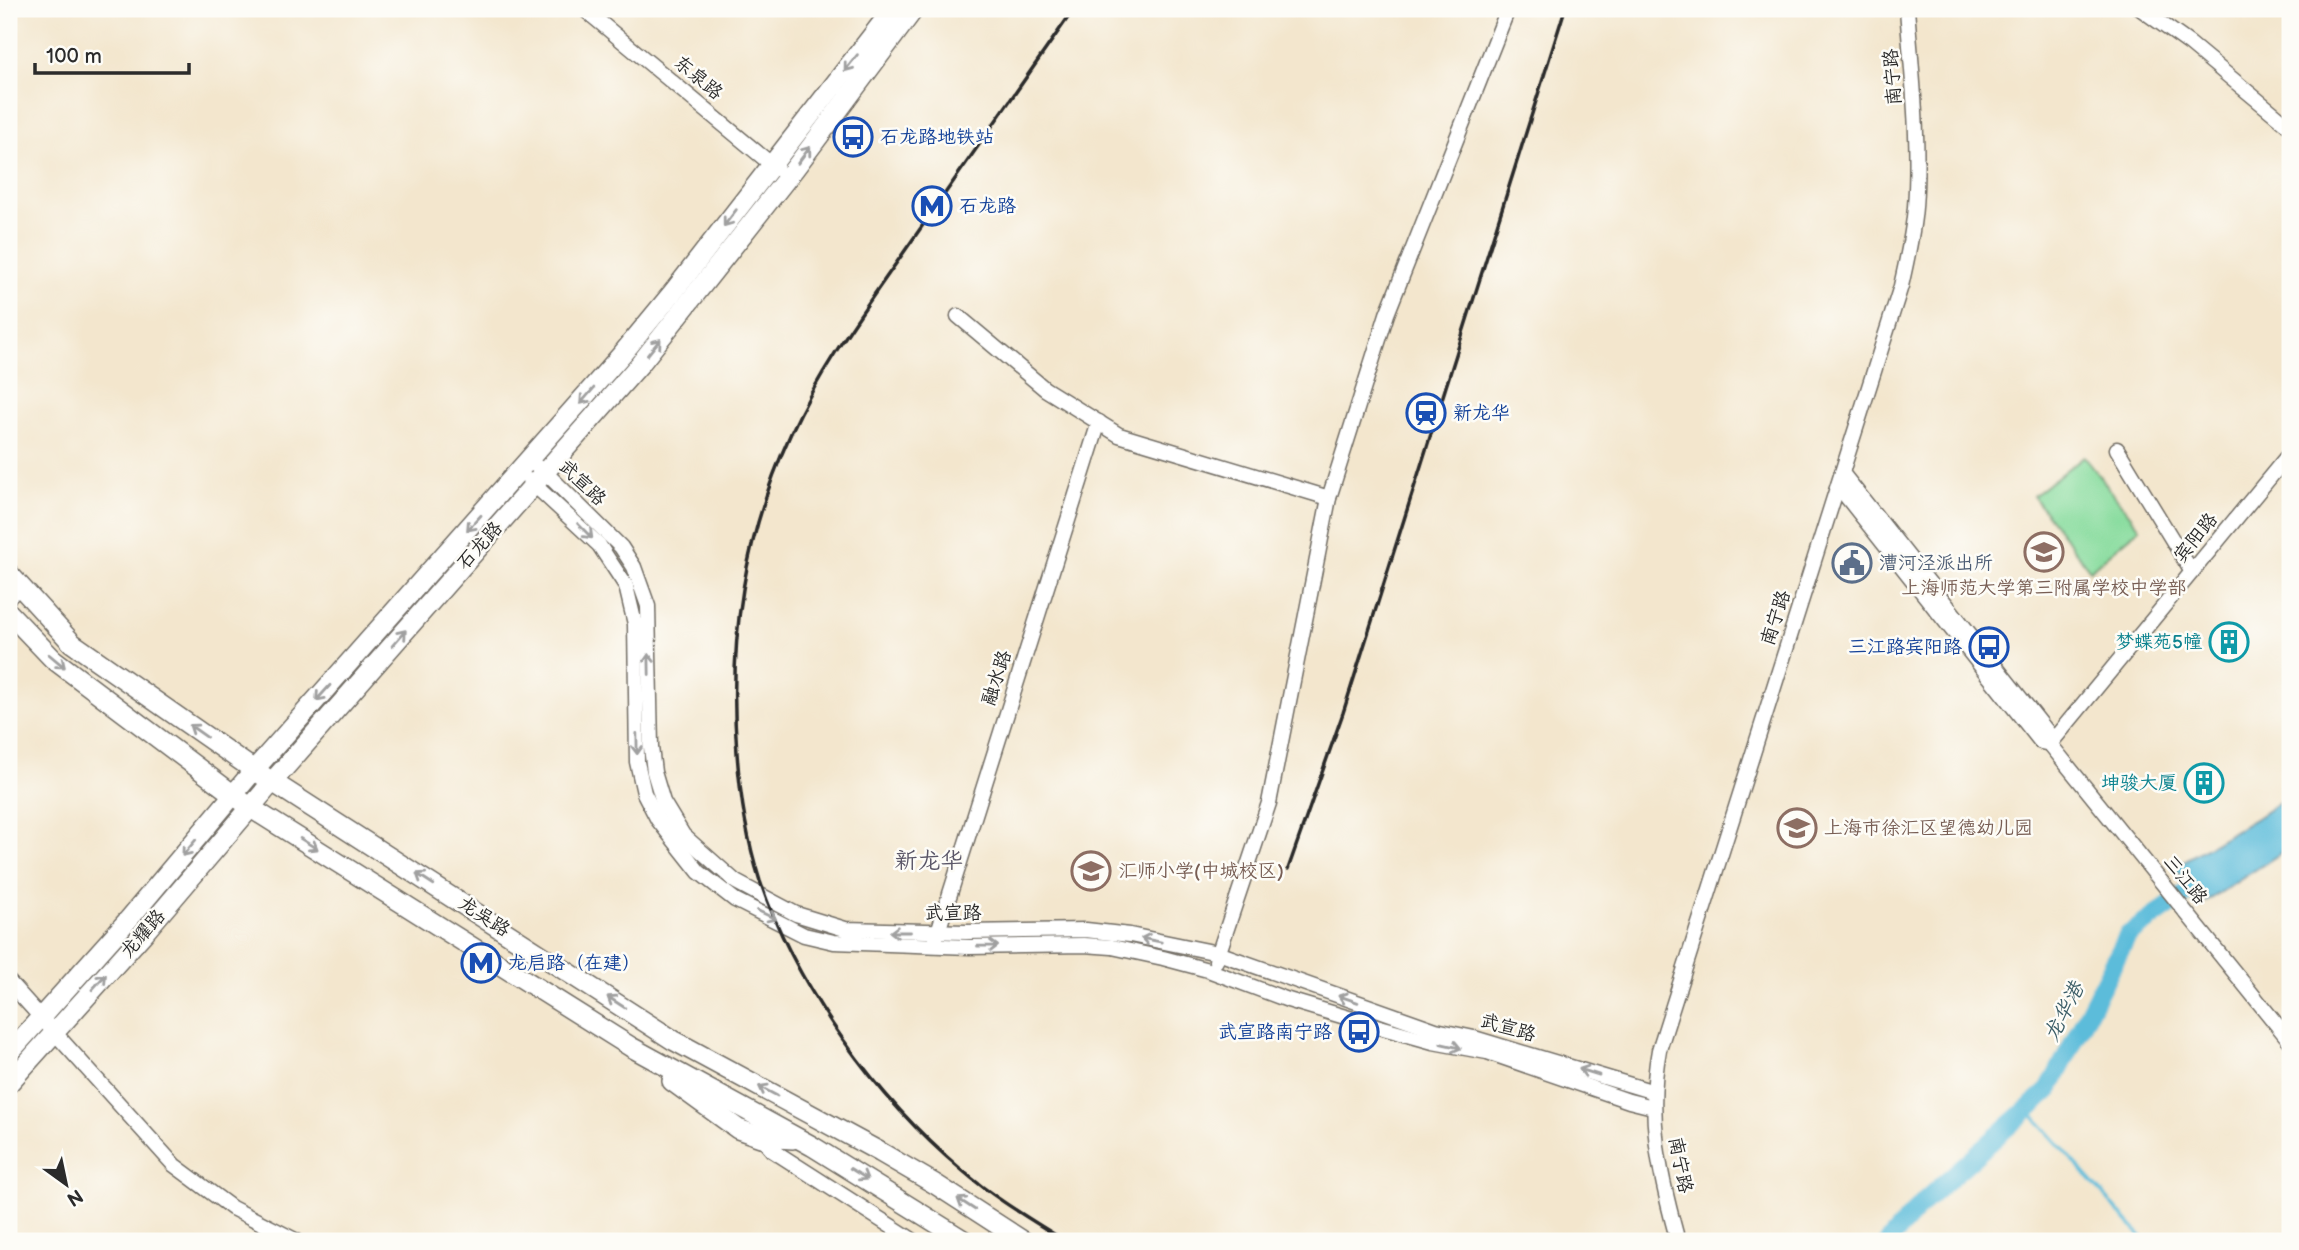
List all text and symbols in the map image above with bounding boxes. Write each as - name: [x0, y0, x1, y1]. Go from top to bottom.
- scale bar: [35, 32, 189, 76]
- text: 100 m: [46, 44, 102, 69]
- street label: 南宁路: [1880, 48, 1906, 106]
- street label: 东泉路: [669, 51, 727, 105]
- one-way arrow: [843, 53, 858, 71]
- bus stop icon: 石龙路地铁站: [832, 116, 874, 158]
- place label: 石龙路地铁站: [880, 126, 994, 149]
- one-way arrow: [797, 147, 812, 165]
- metro station icon: 石龙路: [911, 185, 953, 227]
- place label: 石龙路: [959, 195, 1016, 218]
- one-way arrow: [722, 209, 737, 227]
- one-way arrow: [646, 339, 662, 357]
- one-way arrow: [579, 386, 595, 404]
- station icon: 新龙华: [1405, 392, 1447, 434]
- place label: 新龙华: [1453, 402, 1510, 425]
- street label: 武宣路: [554, 455, 610, 511]
- street label: 宾阳路: [2169, 509, 2223, 567]
- one-way arrow: [466, 514, 483, 531]
- street label: 石龙路: [452, 517, 508, 575]
- one-way arrow: [577, 523, 594, 540]
- school or university icon: 上海师范大学第三附属学校中学部: [2023, 531, 2065, 573]
- public building icon: 漕河泾派出所: [1831, 542, 1873, 584]
- place label: 漕河泾派出所: [1879, 552, 1993, 575]
- place label: 上海师范大学第三附属学校中学部: [1901, 577, 2187, 600]
- street label: 南宁路: [1756, 587, 1796, 649]
- building icon: 梦蝶苑5幢: [2208, 621, 2250, 663]
- bus stop icon: 三江路宾阳路: [1968, 626, 2010, 668]
- one-way arrow: [391, 629, 407, 647]
- place label: 梦蝶苑5幢: [2115, 631, 2203, 654]
- place label: 三江路宾阳路: [1848, 636, 1962, 659]
- street label: 融水路: [977, 647, 1017, 709]
- one-way arrow: [643, 652, 656, 675]
- one-way arrow: [47, 653, 65, 669]
- one-way arrow: [315, 683, 331, 701]
- one-way arrow: [189, 724, 208, 738]
- one-way arrow: [630, 732, 644, 755]
- building icon: 坤骏大厦: [2183, 762, 2225, 804]
- place label: 坤骏大厦: [2101, 772, 2177, 795]
- school or university icon: 上海市徐汇区望德幼儿园: [1776, 807, 1818, 849]
- place label: 上海市徐汇区望德幼儿园: [1824, 817, 2033, 840]
- one-way arrow: [298, 837, 318, 851]
- one-way arrow: [181, 838, 197, 856]
- district label: 新龙华: [895, 847, 964, 875]
- school or university icon: 汇师小学(中城校区): [1070, 850, 1112, 892]
- street label: 三江路: [2158, 851, 2212, 909]
- place label: 汇师小学(中城校区): [1118, 860, 1284, 883]
- one-way arrow: [416, 871, 435, 886]
- street label: 龙吴路: [454, 892, 514, 942]
- street label: 武宣路: [924, 902, 982, 925]
- street label: 龙耀路: [116, 905, 170, 963]
- one-way arrow: [756, 909, 777, 923]
- one-way arrow: [888, 925, 911, 939]
- one-way arrow: [1140, 932, 1163, 946]
- one-way arrow: [977, 940, 1000, 953]
- metro station icon: 龙启路（在建）: [460, 942, 502, 984]
- place label: 龙启路（在建）: [508, 952, 641, 975]
- one-way arrow: [91, 974, 108, 991]
- water label: 龙华港: [2039, 976, 2090, 1046]
- one-way arrow: [1338, 992, 1360, 1004]
- one-way arrow: [607, 995, 626, 1010]
- street label: 武宣路: [1477, 1009, 1539, 1047]
- bus stop icon: 武宣路南宁路: [1338, 1011, 1380, 1053]
- place label: 武宣路南宁路: [1218, 1021, 1332, 1044]
- one-way arrow: [1439, 1040, 1462, 1053]
- one-way arrow: [1578, 1065, 1600, 1078]
- one-way arrow: [758, 1084, 779, 1097]
- street label: 南宁路: [1663, 1135, 1697, 1195]
- north arrow: [32, 1148, 102, 1218]
- one-way arrow: [848, 1168, 868, 1182]
- text: N: [62, 1183, 87, 1211]
- one-way arrow: [956, 1197, 976, 1211]

